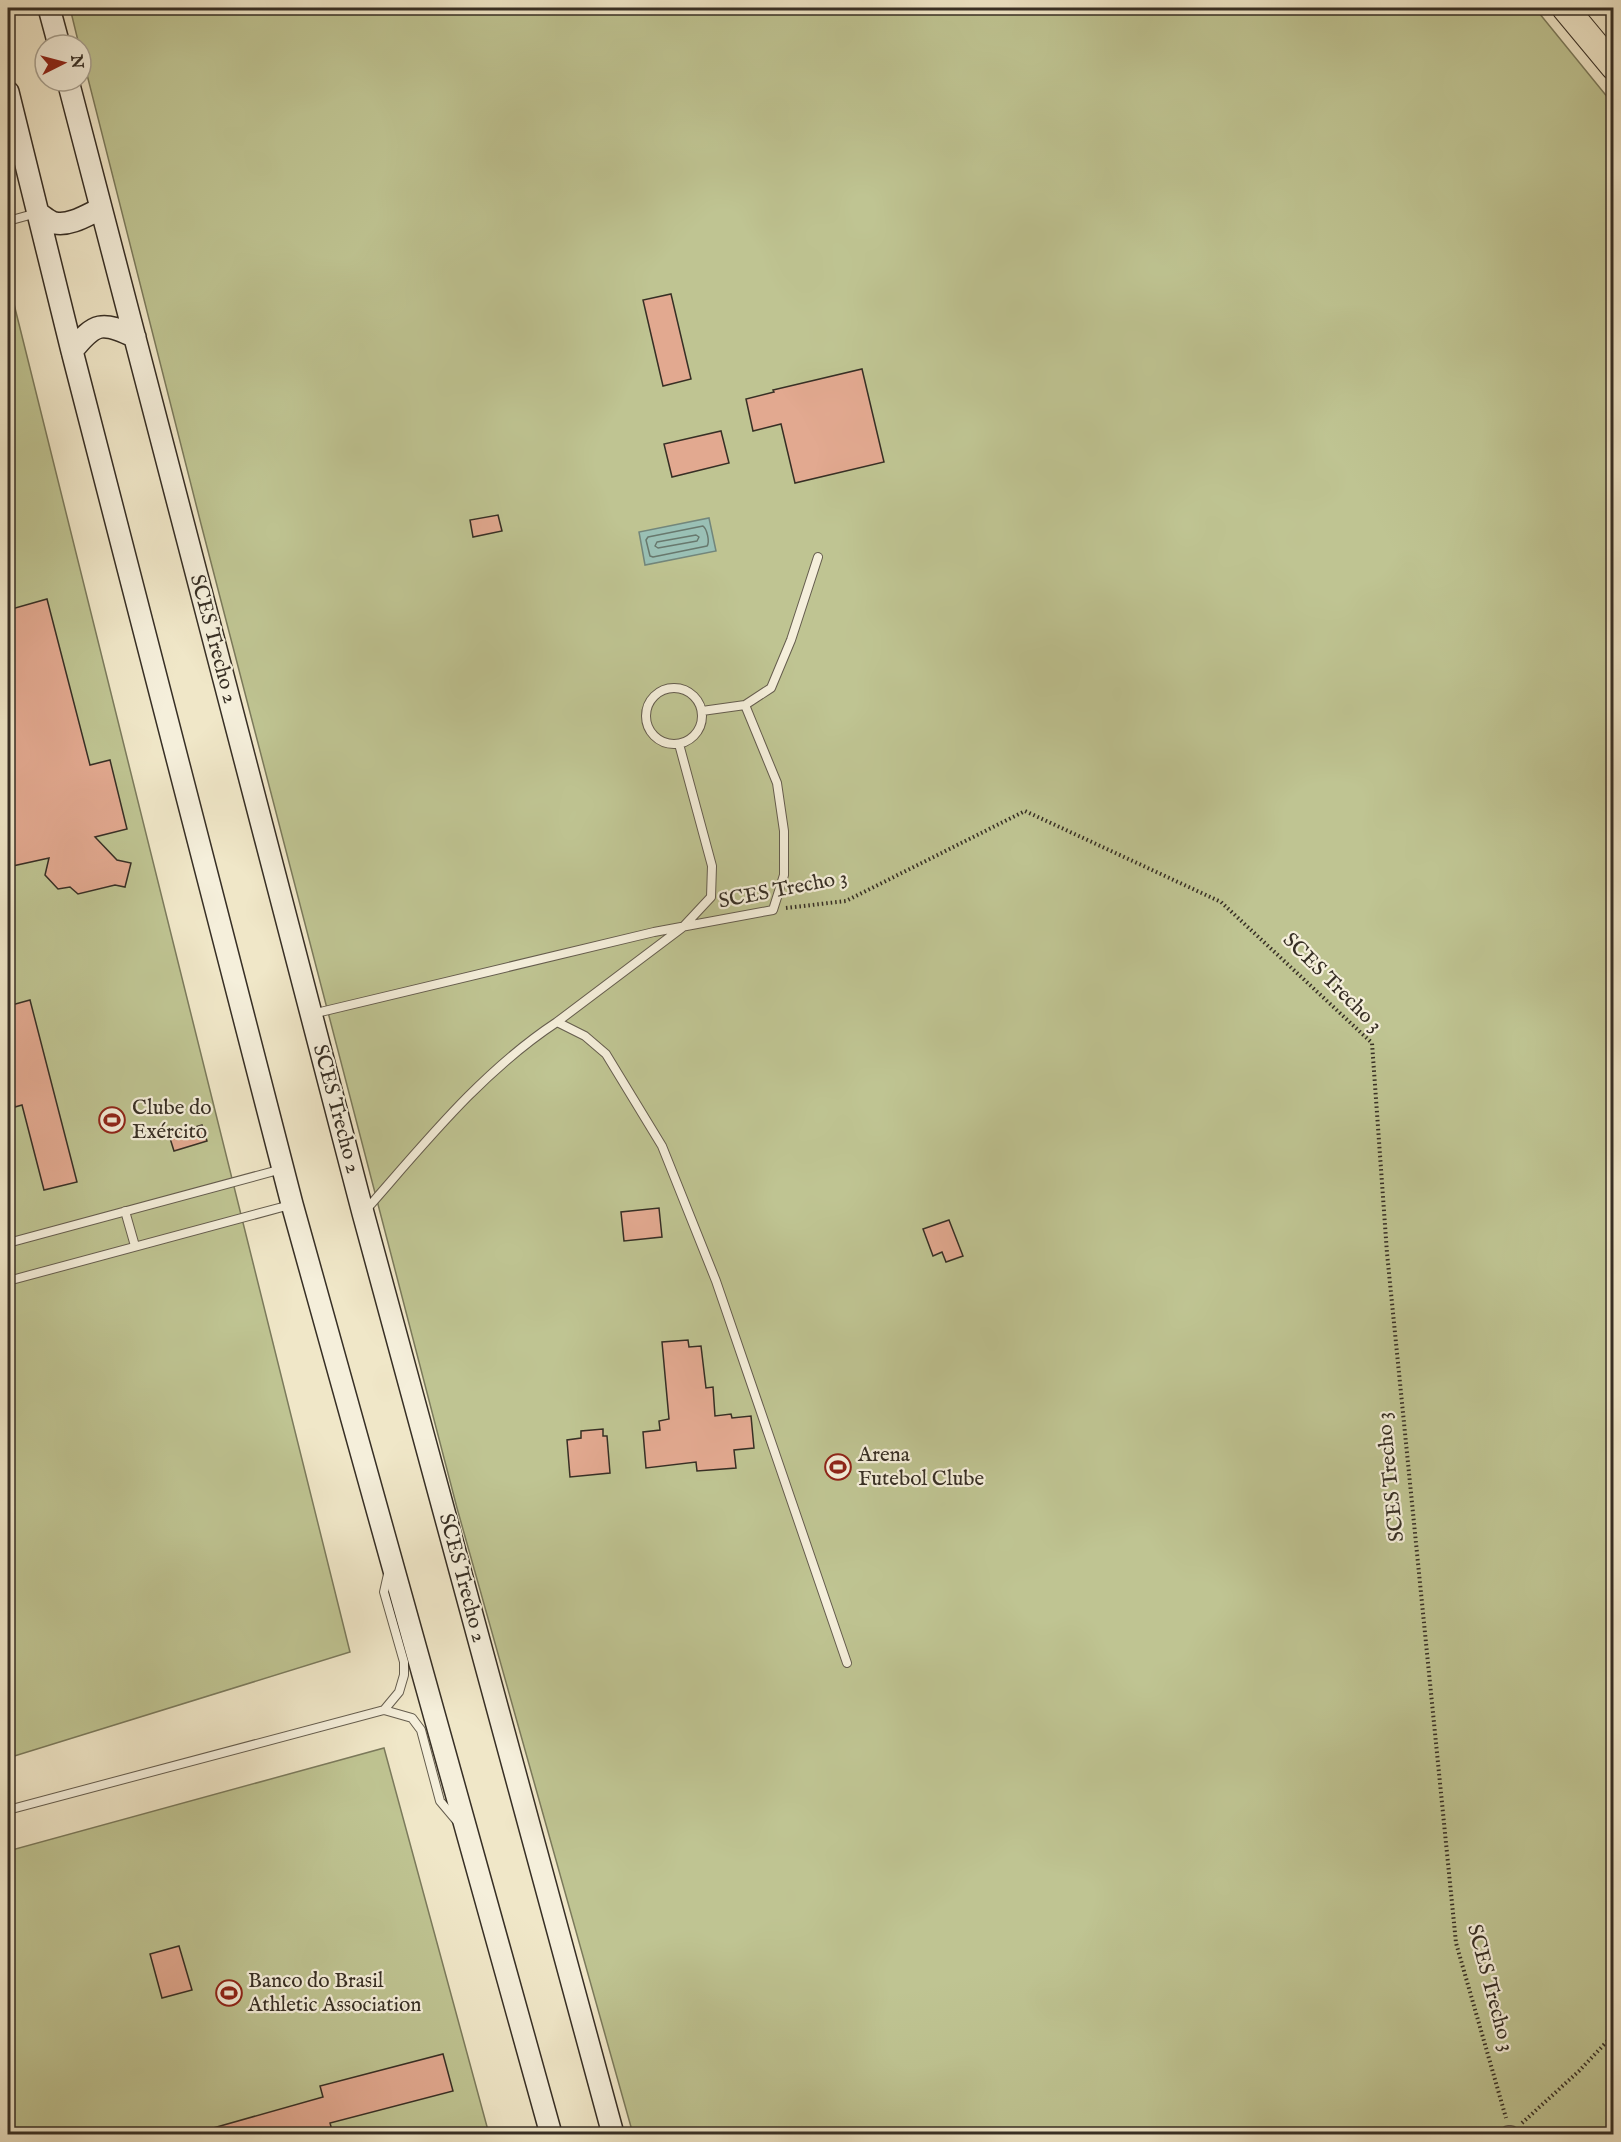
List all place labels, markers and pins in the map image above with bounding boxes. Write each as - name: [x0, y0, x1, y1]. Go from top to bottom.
- place label: Clube do Exército: [132, 1095, 212, 1146]
- sports icon: Clube do Exército: [97, 1105, 127, 1135]
- place label: Arena Futebol Clube: [857, 1442, 985, 1493]
- sports icon: Arena Futebol Clube: [823, 1452, 853, 1482]
- place label: Banco do Brasil Athletic Association: [247, 1968, 421, 2019]
- sports icon: Banco do Brasil Athletic Association: [214, 1978, 244, 2008]

